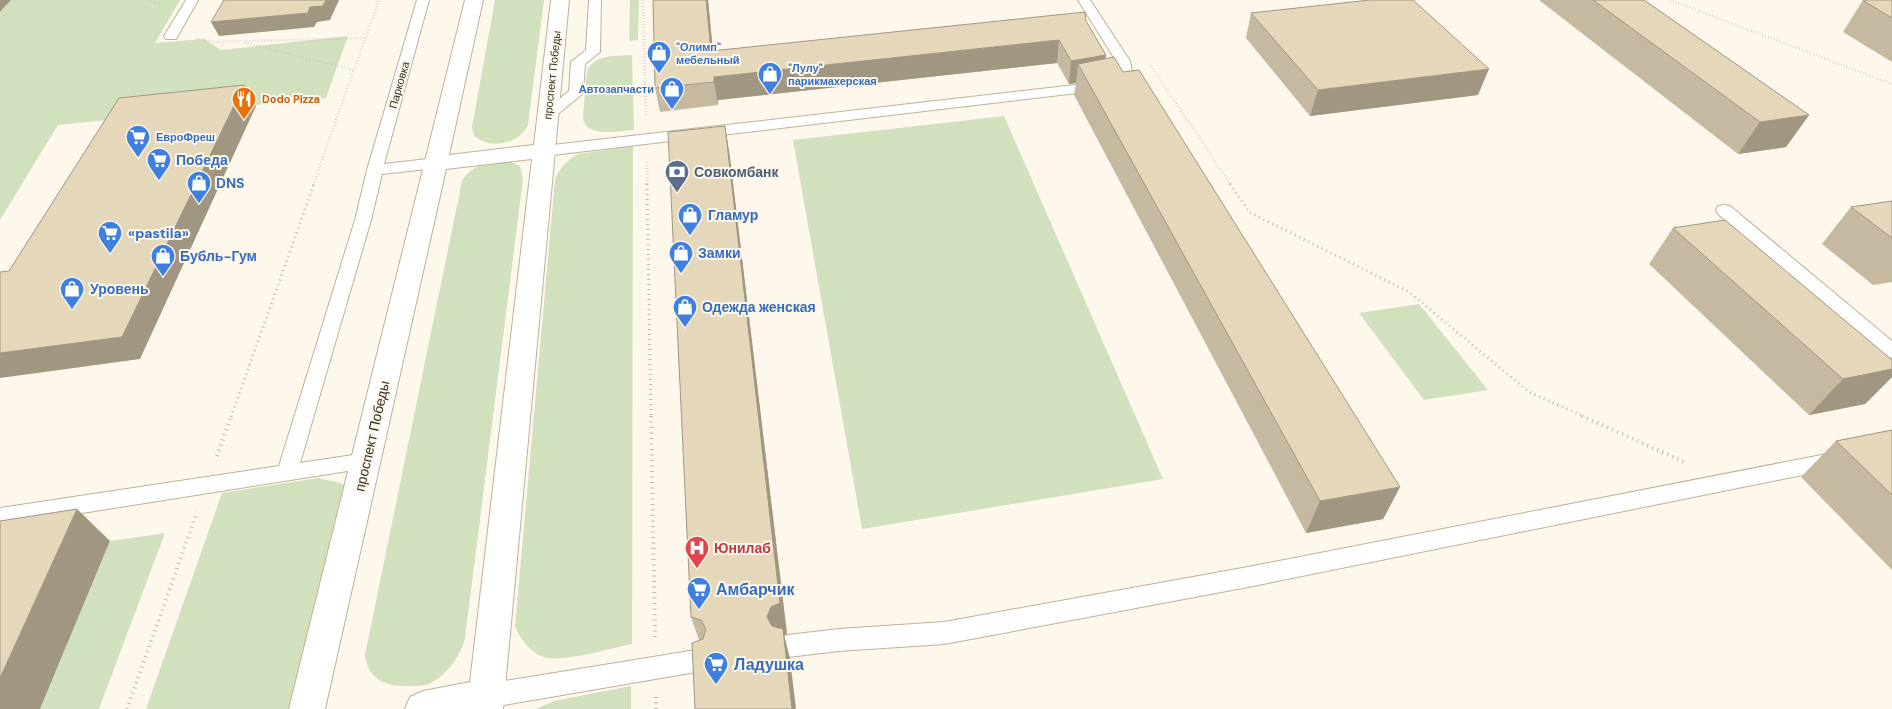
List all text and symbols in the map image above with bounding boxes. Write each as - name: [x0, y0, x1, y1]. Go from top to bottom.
- street label: проспект Победы: [540, 30, 564, 120]
- shop icon: "Олимп" мебельный: [646, 40, 672, 74]
- place label: "Олимп" мебельный: [676, 40, 740, 67]
- street label: Парковка: [386, 59, 413, 110]
- shop icon: "Лулу" парикмахерская: [757, 61, 783, 95]
- place label: "Лулу" парикмахерская: [788, 61, 877, 88]
- shop icon: Автозапчасти: [659, 76, 685, 110]
- place label: Автозапчасти: [579, 82, 654, 96]
- restaurant icon: Dodo Pizza: [231, 86, 257, 120]
- place label: Dodo Pizza: [262, 92, 320, 106]
- supermarket icon: ЕвроФреш: [125, 124, 151, 158]
- place label: ЕвроФреш: [156, 130, 215, 144]
- supermarket icon: Победа: [146, 147, 172, 181]
- place label: Победа: [176, 151, 228, 169]
- bank icon: Совкомбанк: [664, 159, 690, 193]
- place label: Совкомбанк: [694, 163, 780, 181]
- shop icon: DNS: [186, 170, 212, 204]
- place label: DNS: [216, 174, 245, 192]
- shop icon: Гламур: [677, 202, 703, 236]
- place label: Гламур: [708, 206, 758, 224]
- supermarket icon: «pastila»: [97, 220, 123, 254]
- place label: «pastila»: [128, 224, 189, 242]
- shop icon: Замки: [668, 240, 694, 274]
- shop icon: Бубль-Гум: [150, 243, 176, 277]
- place label: Замки: [698, 244, 741, 262]
- place label: Бубль-Гум: [180, 247, 257, 265]
- shop icon: Уровень: [59, 276, 85, 310]
- place label: Уровень: [90, 280, 149, 298]
- shop icon: Одежда женская: [672, 294, 698, 328]
- place label: Одежда женская: [702, 298, 816, 316]
- street label: проспект Победы: [350, 379, 394, 493]
- hospital icon: Юнилаб: [684, 535, 710, 569]
- place label: Юнилаб: [714, 539, 771, 557]
- supermarket icon: Амбарчик: [686, 576, 712, 610]
- place label: Амбарчик: [716, 579, 795, 600]
- supermarket icon: Ладушка: [703, 651, 729, 685]
- place label: Ладушка: [734, 654, 804, 675]

